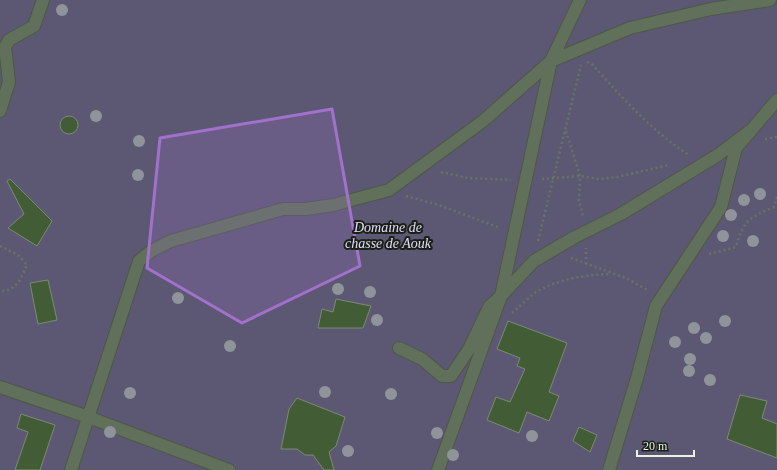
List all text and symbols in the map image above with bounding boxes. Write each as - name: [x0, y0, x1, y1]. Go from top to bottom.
- park label: Domaine de chasse de Aouk: [345, 220, 432, 251]
- scale bar: [637, 432, 694, 458]
- text: 20 m: [643, 439, 668, 453]

